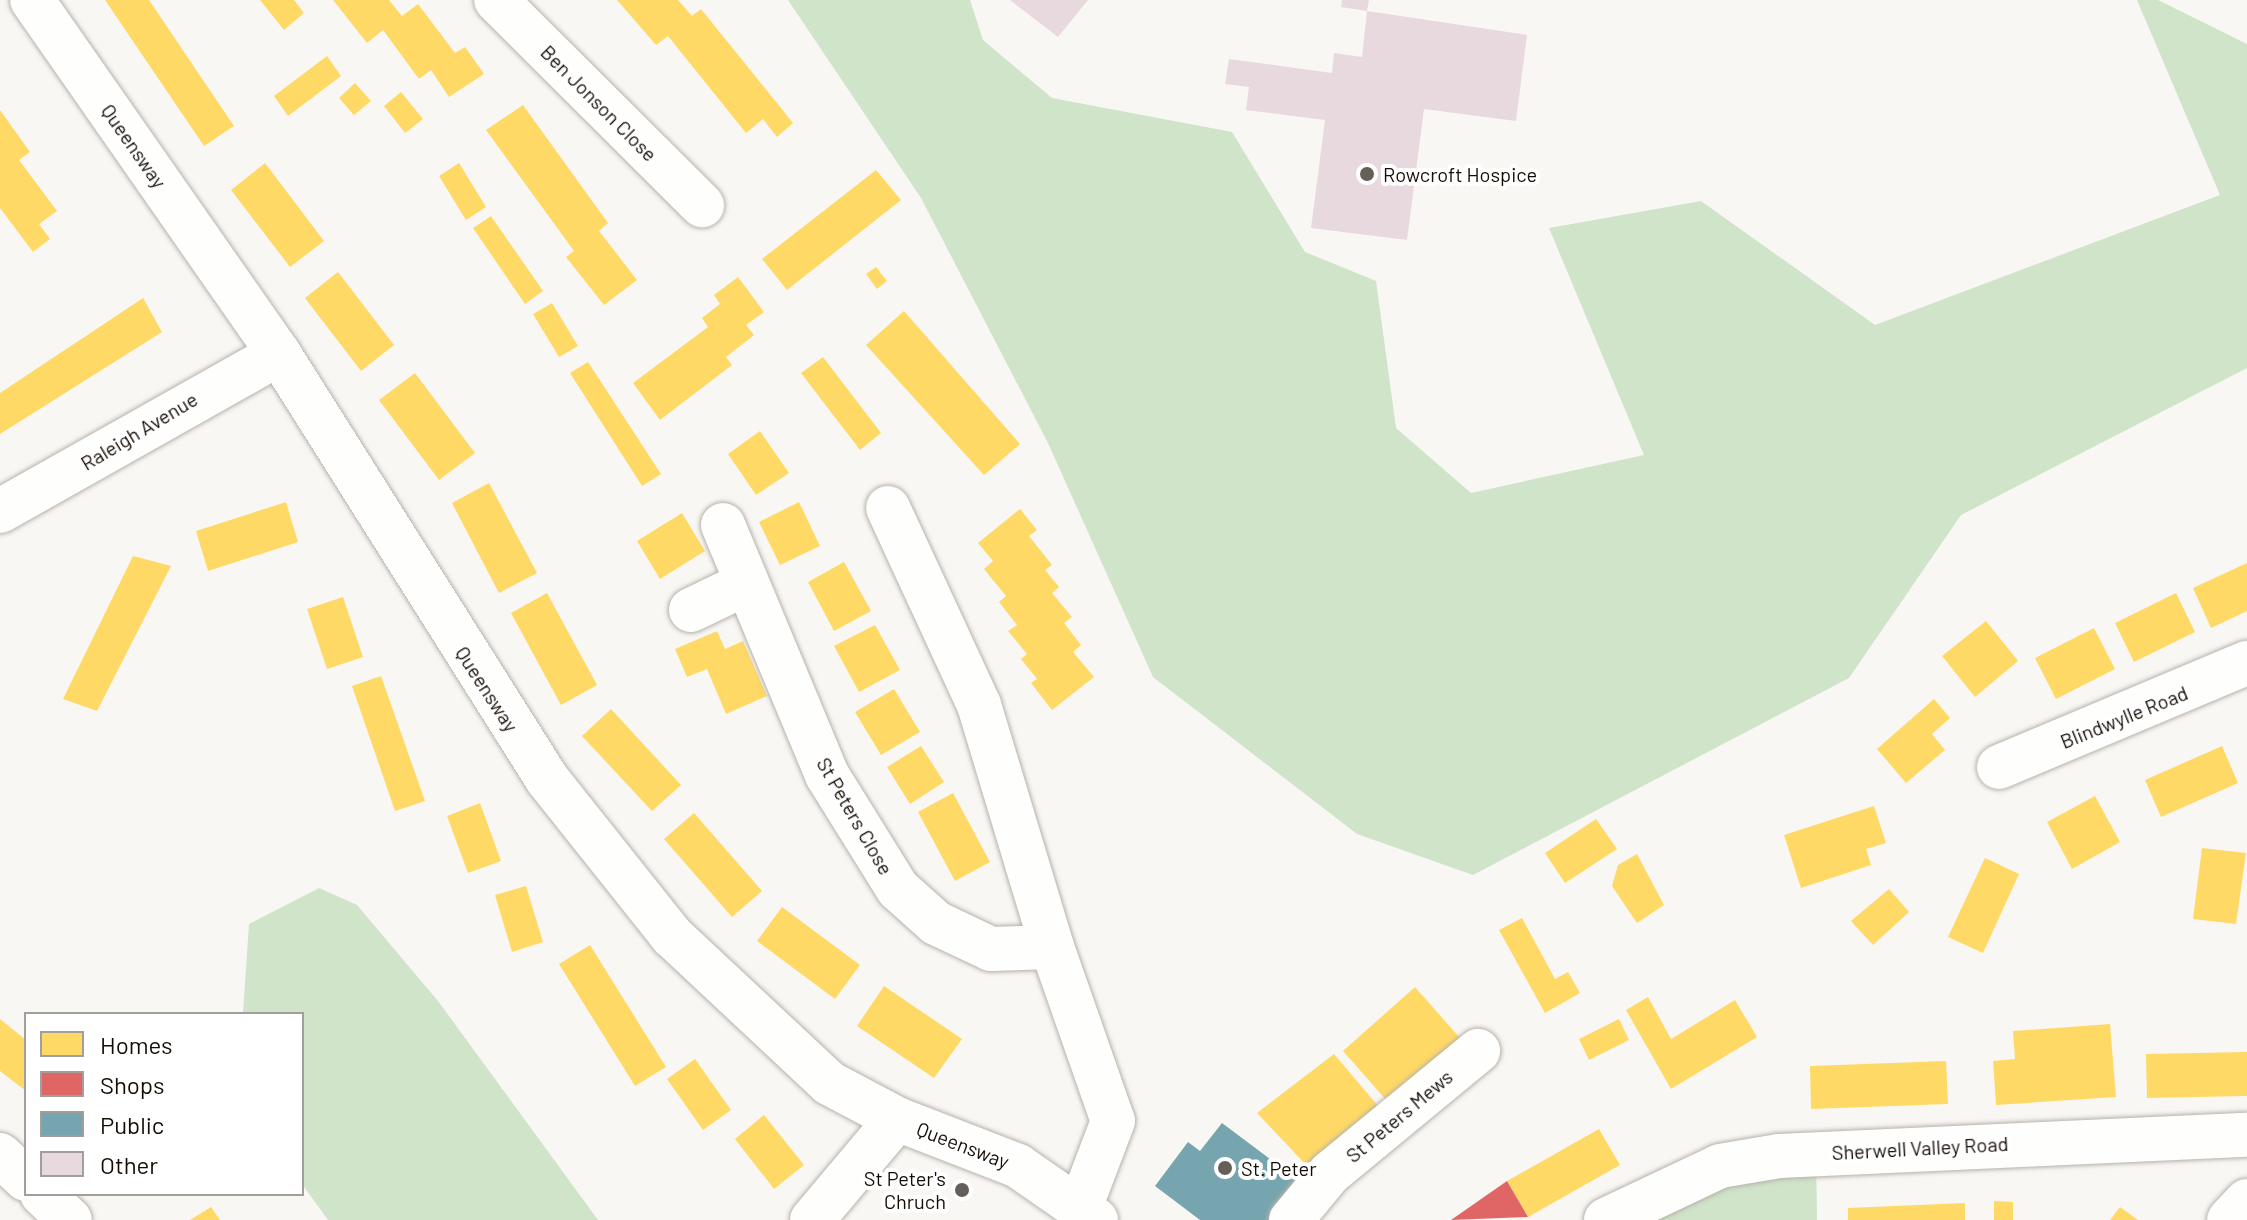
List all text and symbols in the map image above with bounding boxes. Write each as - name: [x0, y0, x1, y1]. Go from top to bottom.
- street label: Ben Jonson Close: [536, 40, 662, 166]
- street label: Queensway: [96, 99, 172, 193]
- place label: Rowcroft Hospice: [1383, 162, 1537, 186]
- marker: Rowcroft Hospice: [1358, 165, 1376, 183]
- street label: Raleigh Avenue: [76, 387, 202, 475]
- street label: Queensway: [451, 642, 523, 736]
- street label: Blindwylle Road: [2057, 680, 2191, 754]
- street label: St Peters Close: [812, 753, 898, 879]
- legend: [24, 1012, 304, 1196]
- text: Homes: [100, 1030, 173, 1059]
- street label: St Peters Mews: [1341, 1065, 1457, 1167]
- text: Shops: [100, 1070, 165, 1099]
- text: Public: [100, 1110, 164, 1139]
- street label: Queensway: [913, 1116, 1013, 1174]
- street label: Sherwell Valley Road: [1831, 1131, 2009, 1165]
- text: Other: [100, 1150, 158, 1179]
- place label: St. Peter: [1241, 1156, 1316, 1180]
- marker: St. Peter: [1216, 1159, 1234, 1177]
- place label: St Peter's Chruch: [864, 1166, 946, 1213]
- marker: St Peter's Chruch: [953, 1181, 971, 1199]

